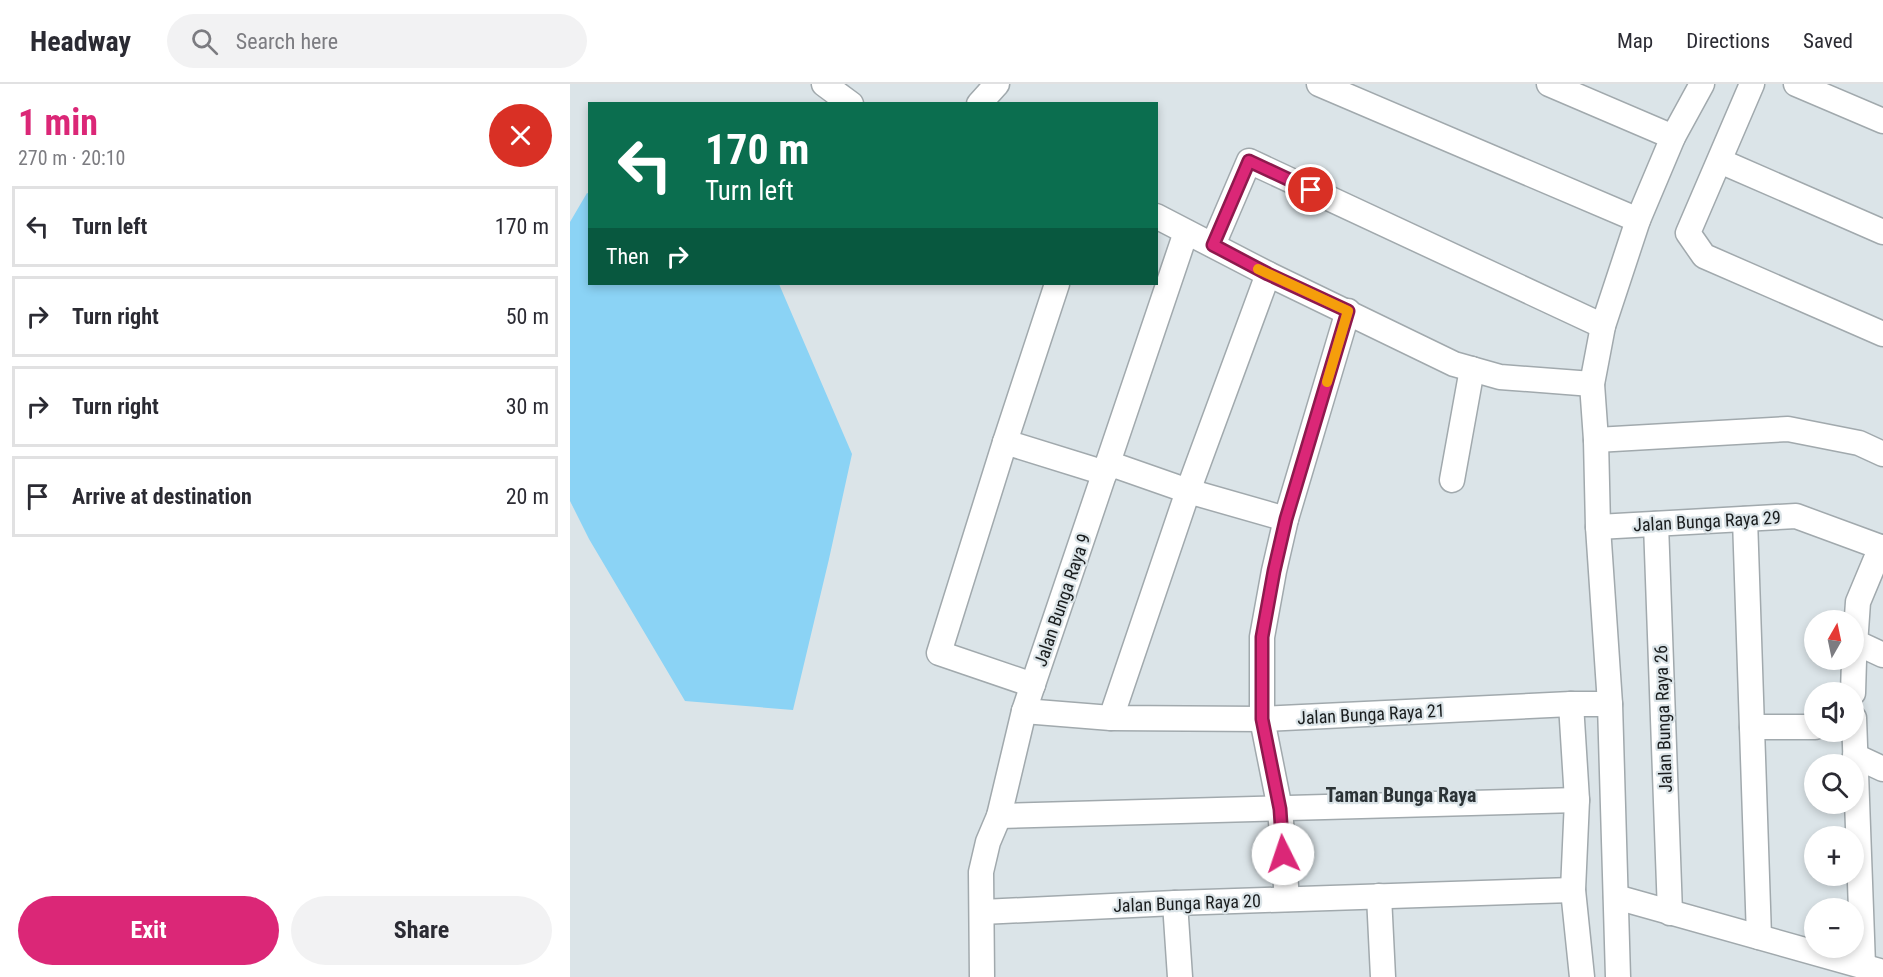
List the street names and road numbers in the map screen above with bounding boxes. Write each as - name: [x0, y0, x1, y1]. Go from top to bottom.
- street label: Jalan Bunga Raya 29: [1633, 507, 1781, 535]
- street label: Jalan Bunga Raya 9: [1029, 531, 1095, 669]
- street label: Jalan Bunga Raya 26: [1650, 645, 1676, 793]
- street label: Jalan Bunga Raya 21: [1297, 700, 1445, 728]
- street label: Jalan Bunga Raya 20: [1113, 890, 1261, 916]

